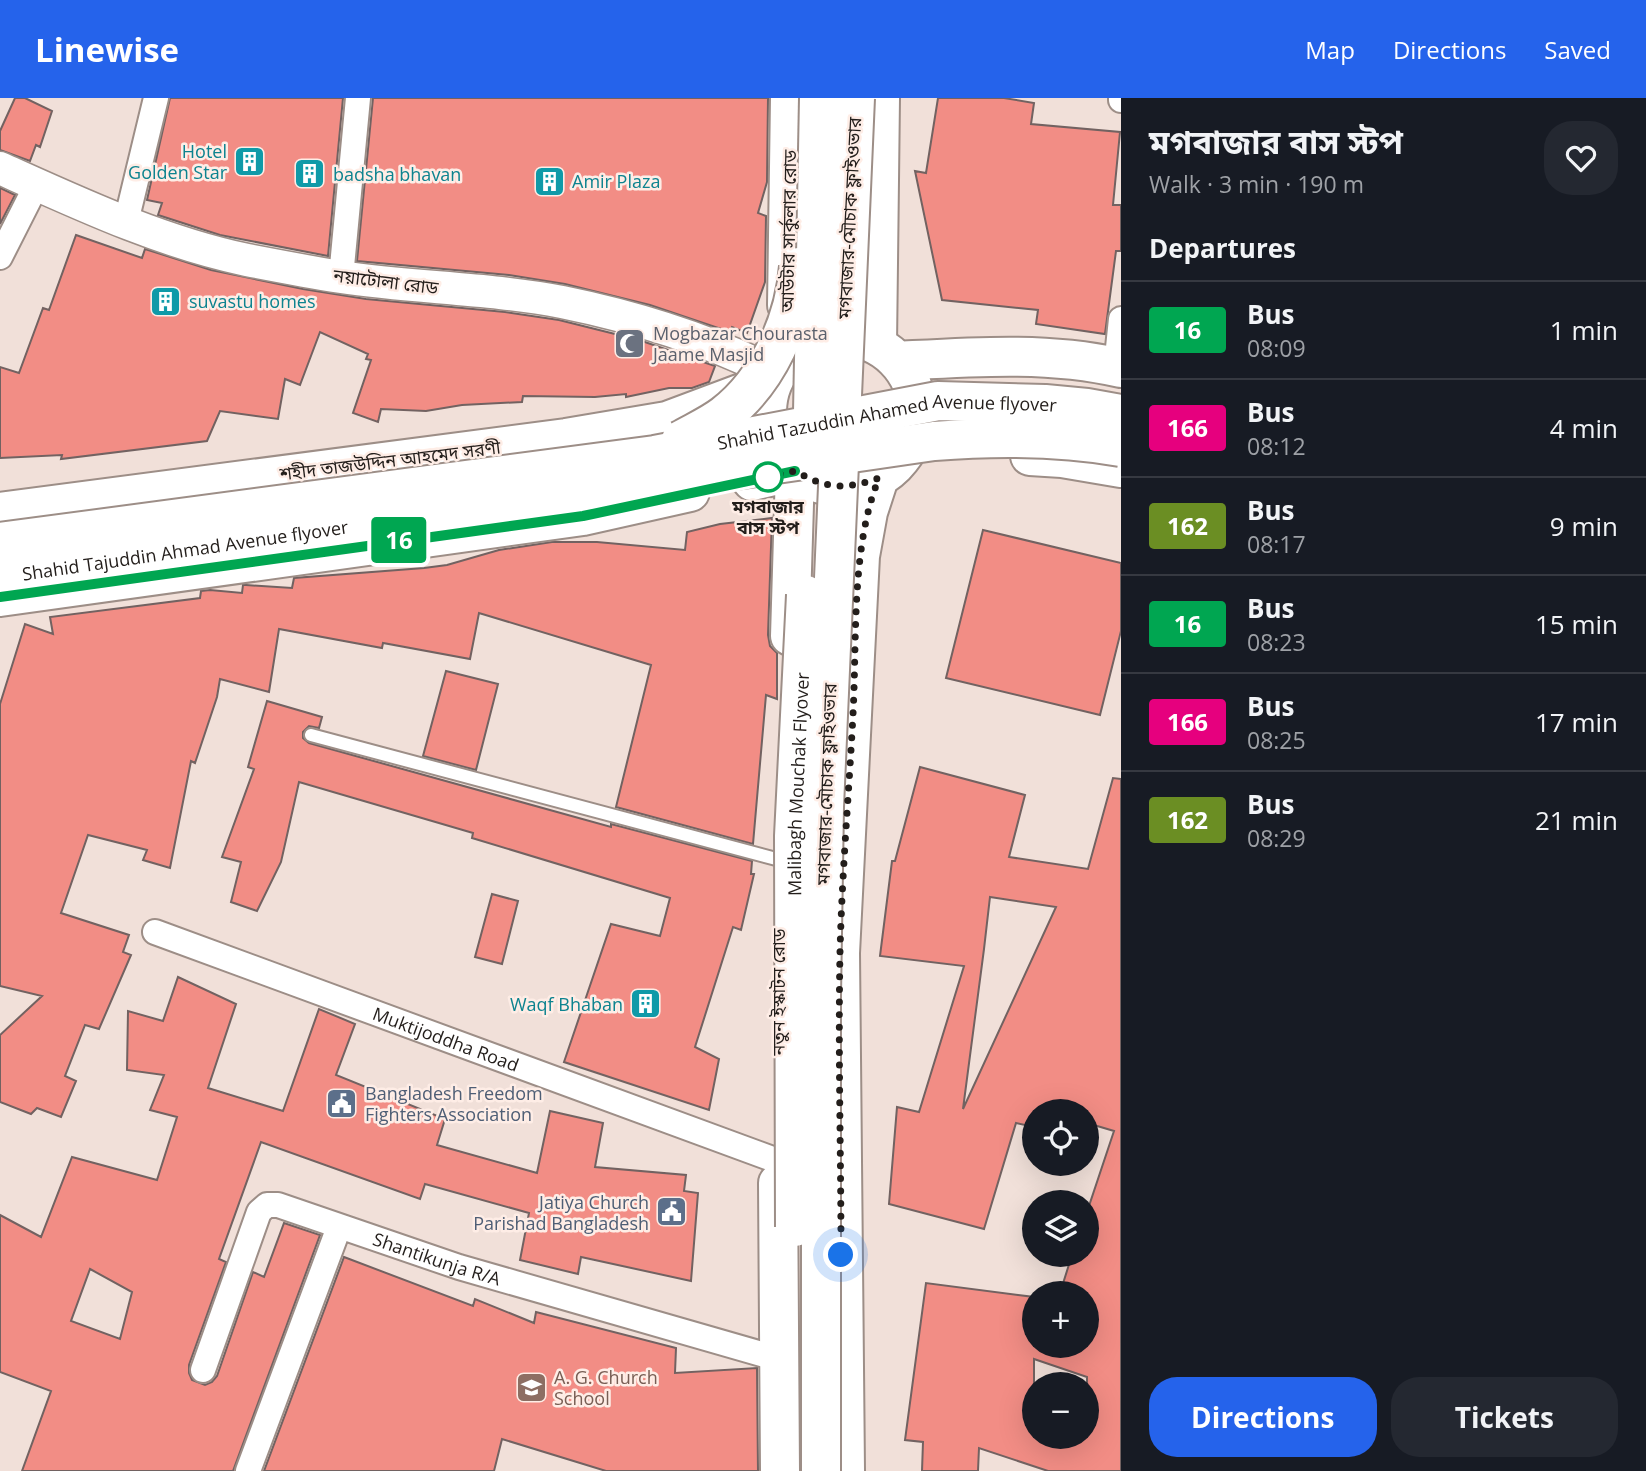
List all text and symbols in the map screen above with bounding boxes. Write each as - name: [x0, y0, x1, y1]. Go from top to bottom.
- text: Linewise: [35, 27, 179, 72]
- text: Map: [1305, 33, 1355, 66]
- text: Directions: [1393, 33, 1506, 66]
- text: Saved: [1544, 33, 1611, 66]
- street label: মগবাজার-মৌচাক ফ্লাইওভার: [832, 116, 866, 320]
- text: মগবাজার বাস স্টপ: [1149, 119, 1403, 164]
- button: heart: [1544, 121, 1618, 195]
- place label: Hotel Golden Star: [128, 139, 228, 184]
- building icon: Hotel Golden Star: [233, 144, 267, 178]
- street label: আউটার সার্কুলার রোড: [775, 149, 801, 313]
- building icon: badsha bhavan: [293, 157, 327, 191]
- place label: badsha bhavan: [333, 162, 461, 186]
- building icon: Amir Plaza: [532, 164, 566, 198]
- text: Walk · 3 min · 190 m: [1149, 168, 1364, 200]
- place label: Amir Plaza: [572, 169, 660, 193]
- text: Departures: [1149, 230, 1296, 266]
- street label: নয়াটোলা রোড: [331, 263, 440, 299]
- building icon: suvastu homes: [149, 284, 183, 318]
- place label: suvastu homes: [189, 289, 316, 313]
- text: Bus: [1247, 296, 1294, 332]
- text: 1 min: [1550, 312, 1618, 348]
- text: 16: [1174, 313, 1201, 346]
- place label: Mogbazar Chourasta Jaame Masjid: [651, 321, 828, 366]
- mosque icon: Mogbazar Chourasta Jaame Masjid: [613, 326, 647, 360]
- text: 08:09: [1247, 332, 1306, 364]
- street label: Shahid Tazuddin Ahamed Avenue flyover: [715, 389, 1058, 455]
- text: Bus: [1247, 394, 1294, 430]
- text: 4 min: [1550, 410, 1618, 446]
- text: 166: [1167, 411, 1208, 444]
- text: 08:12: [1247, 430, 1306, 462]
- street label: শহীদ তাজউদ্দিন আহমেদ সরণী: [277, 435, 502, 486]
- marker: মগবাজার বাস স্টপ: [753, 462, 783, 492]
- text: Bus: [1247, 492, 1294, 528]
- place label: মগবাজার বাস স্টপ: [731, 494, 805, 539]
- text: 9 min: [1550, 508, 1618, 544]
- text: 162: [1167, 509, 1208, 542]
- street label: Shahid Tajuddin Ahmad Avenue flyover: [20, 514, 350, 586]
- line badge: 16: [368, 517, 430, 563]
- text: 16: [385, 523, 413, 556]
- text: 08:17: [1247, 528, 1306, 560]
- text: Bus: [1247, 590, 1294, 626]
- text: 15 min: [1535, 606, 1618, 642]
- text: 16: [1174, 607, 1201, 640]
- text: 08:23: [1247, 626, 1306, 658]
- street label: Malibagh Mouchak Flyover: [782, 671, 814, 896]
- street label: মগবাজার-মৌচাক ফ্লাইওভার: [810, 682, 842, 886]
- text: Bus: [1247, 688, 1294, 724]
- text: 17 min: [1535, 704, 1618, 740]
- text: 166: [1167, 705, 1208, 738]
- text: 08:25: [1247, 724, 1306, 756]
- text: Bus: [1247, 786, 1294, 822]
- text: 21 min: [1535, 802, 1618, 838]
- text: 162: [1167, 803, 1208, 836]
- text: 08:29: [1247, 822, 1306, 854]
- street label: নতুন ইস্কাটন রোড: [766, 928, 790, 1057]
- building icon: Waqf Bhaban: [629, 987, 663, 1021]
- place label: Waqf Bhaban: [510, 992, 623, 1016]
- street label: Muktijoddha Road: [370, 1001, 522, 1077]
- place label: Bangladesh Freedom Fighters Association: [365, 1081, 543, 1126]
- public building icon: Bangladesh Freedom Fighters Association: [325, 1086, 359, 1120]
- map controls: [1022, 1099, 1099, 1449]
- button: locate: [1022, 1099, 1099, 1176]
- place label: Jatiya Church Parishad Bangladesh: [473, 1190, 649, 1235]
- button: layers: [1022, 1190, 1099, 1267]
- public building icon: Jatiya Church Parishad Bangladesh: [655, 1195, 689, 1229]
- street label: Shantikunja R/A: [370, 1226, 504, 1291]
- your location: [823, 1237, 858, 1272]
- button: +: [1022, 1281, 1099, 1358]
- place label: A. G. Church School: [554, 1365, 658, 1410]
- school or university icon: A. G. Church School: [514, 1370, 548, 1404]
- button: −: [1022, 1372, 1099, 1449]
- button: Directions: [1149, 1377, 1377, 1457]
- button: Tickets: [1391, 1377, 1618, 1457]

